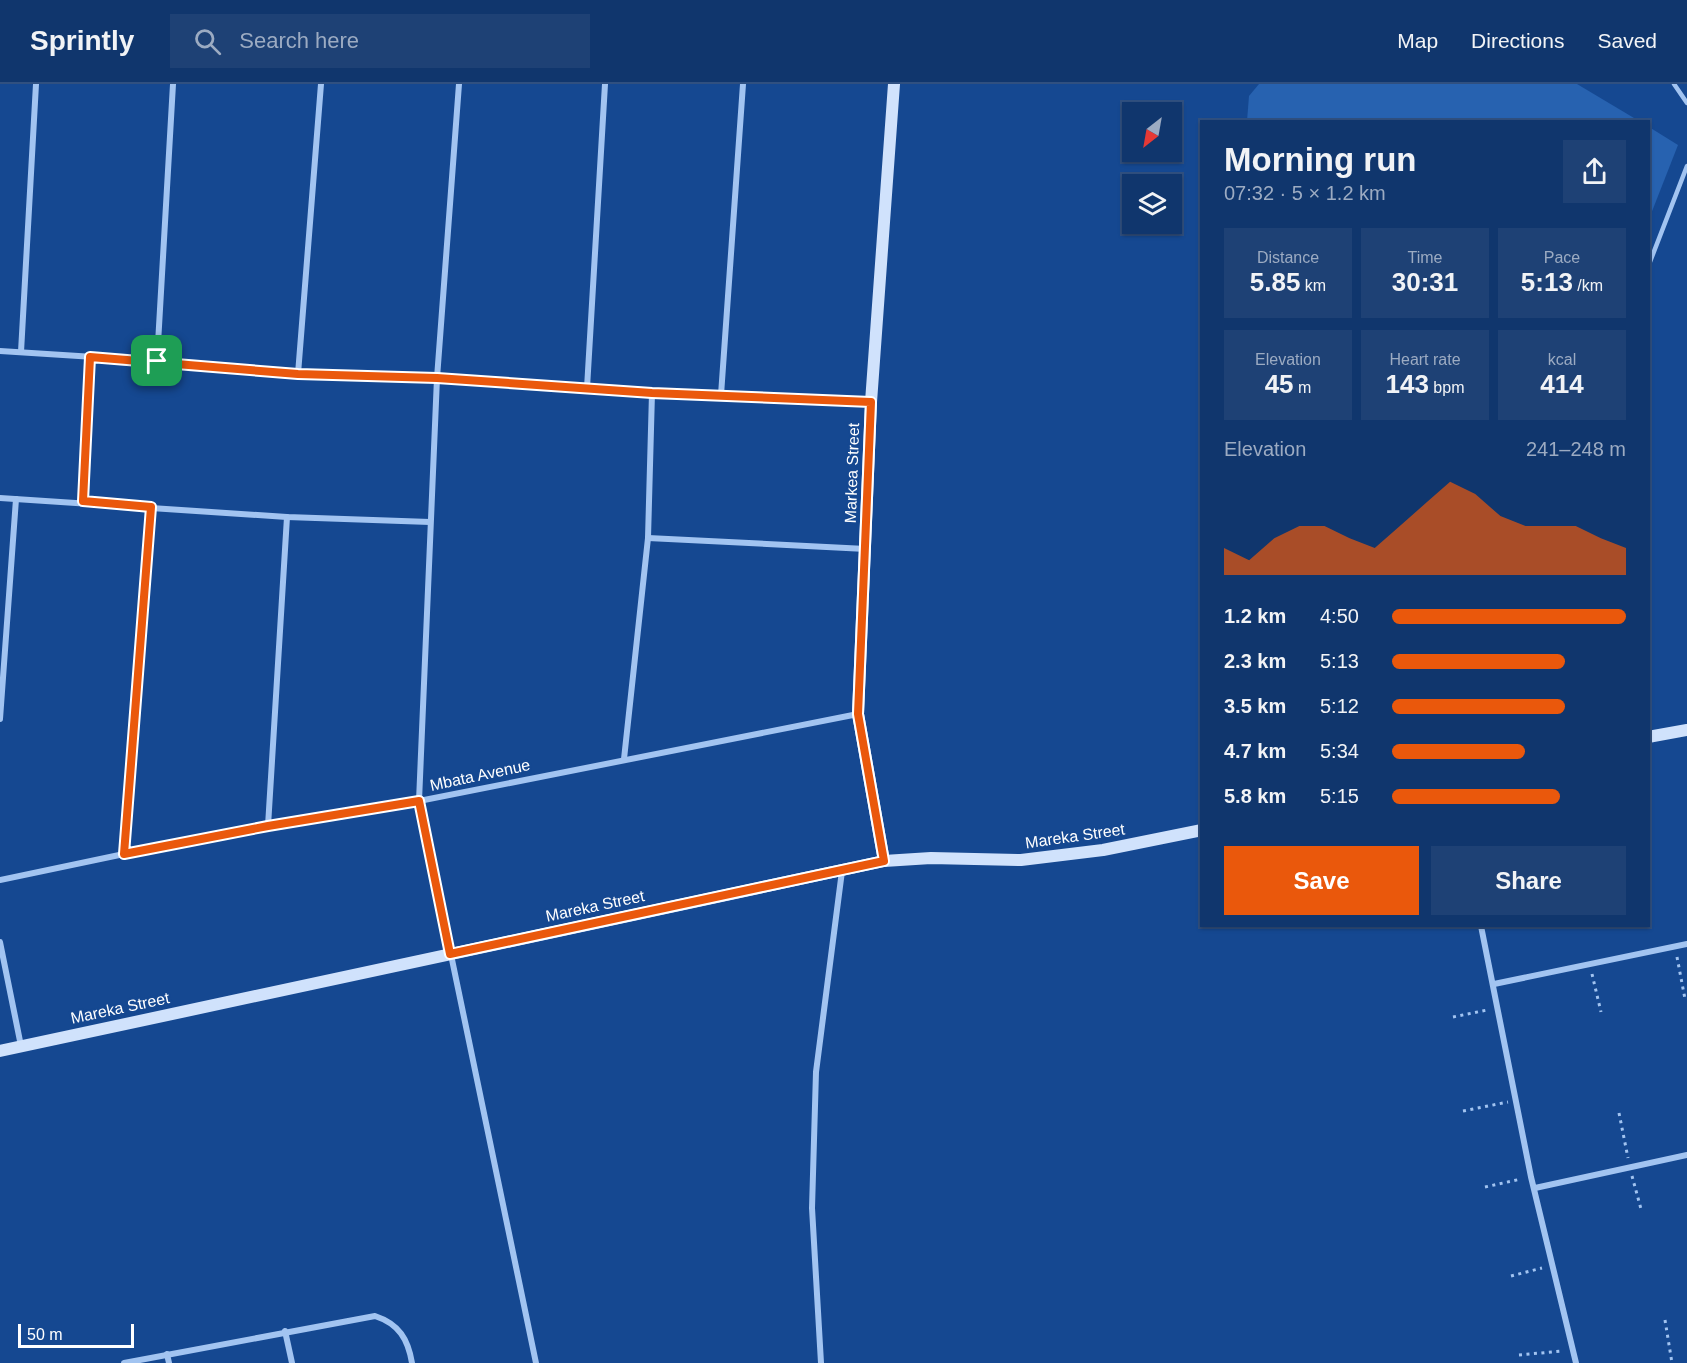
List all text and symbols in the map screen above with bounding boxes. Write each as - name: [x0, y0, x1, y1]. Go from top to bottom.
- search box: [170, 14, 590, 68]
- text: Sprintly: [30, 25, 134, 56]
- icon: search: [191, 25, 224, 58]
- text: Search here: [239, 28, 359, 53]
- text: Map: [1397, 29, 1438, 52]
- text: Directions: [1471, 29, 1564, 52]
- text: Saved: [1597, 29, 1657, 52]
- north arrow: [1122, 102, 1182, 162]
- map controls: [1122, 102, 1182, 234]
- button: share: [1563, 140, 1626, 203]
- text: Morning run: [1224, 141, 1416, 178]
- button: layers: [1122, 174, 1182, 234]
- text: 07:32 · 5 × 1.2 km: [1224, 182, 1386, 204]
- text: Distance: [1257, 249, 1319, 266]
- text: Time: [1408, 249, 1442, 266]
- text: Pace: [1544, 249, 1580, 266]
- text: 5.85: [1250, 267, 1300, 297]
- text: 30:31: [1392, 267, 1458, 297]
- text: 5:13: [1521, 267, 1573, 297]
- text: km: [1300, 277, 1326, 294]
- text: /km: [1573, 277, 1603, 294]
- pin: [131, 335, 182, 386]
- icon: arrive: [140, 344, 173, 377]
- text: Elevation: [1255, 351, 1321, 368]
- text: Heart rate: [1389, 351, 1461, 368]
- text: kcal: [1548, 351, 1576, 368]
- text: 45: [1265, 369, 1294, 399]
- text: 143: [1386, 369, 1429, 399]
- text: 414: [1540, 369, 1584, 399]
- text: m: [1294, 379, 1311, 396]
- text: bpm: [1429, 379, 1464, 396]
- street label: Markea Street: [842, 422, 862, 524]
- text: Elevation: [1224, 438, 1306, 460]
- text: 241–248 m: [1526, 438, 1626, 460]
- text: 1.2 km: [1224, 605, 1286, 627]
- text: 4:50: [1320, 605, 1359, 627]
- text: 2.3 km: [1224, 650, 1286, 672]
- text: 5:13: [1320, 650, 1359, 672]
- text: 3.5 km: [1224, 695, 1286, 717]
- text: 5:12: [1320, 695, 1359, 717]
- text: 4.7 km: [1224, 740, 1286, 762]
- text: 5:34: [1320, 740, 1359, 762]
- street label: Mbata Avenue: [428, 756, 532, 794]
- text: 5.8 km: [1224, 785, 1286, 807]
- text: 5:15: [1320, 785, 1359, 807]
- street label: Mareka Street: [1024, 821, 1126, 851]
- button: Save: [1224, 846, 1419, 915]
- button: Share: [1431, 846, 1626, 915]
- street label: Mareka Street: [544, 887, 646, 925]
- street label: Mareka Street: [69, 989, 171, 1027]
- scale bar: [18, 1321, 134, 1348]
- text: 50 m: [27, 1326, 63, 1343]

